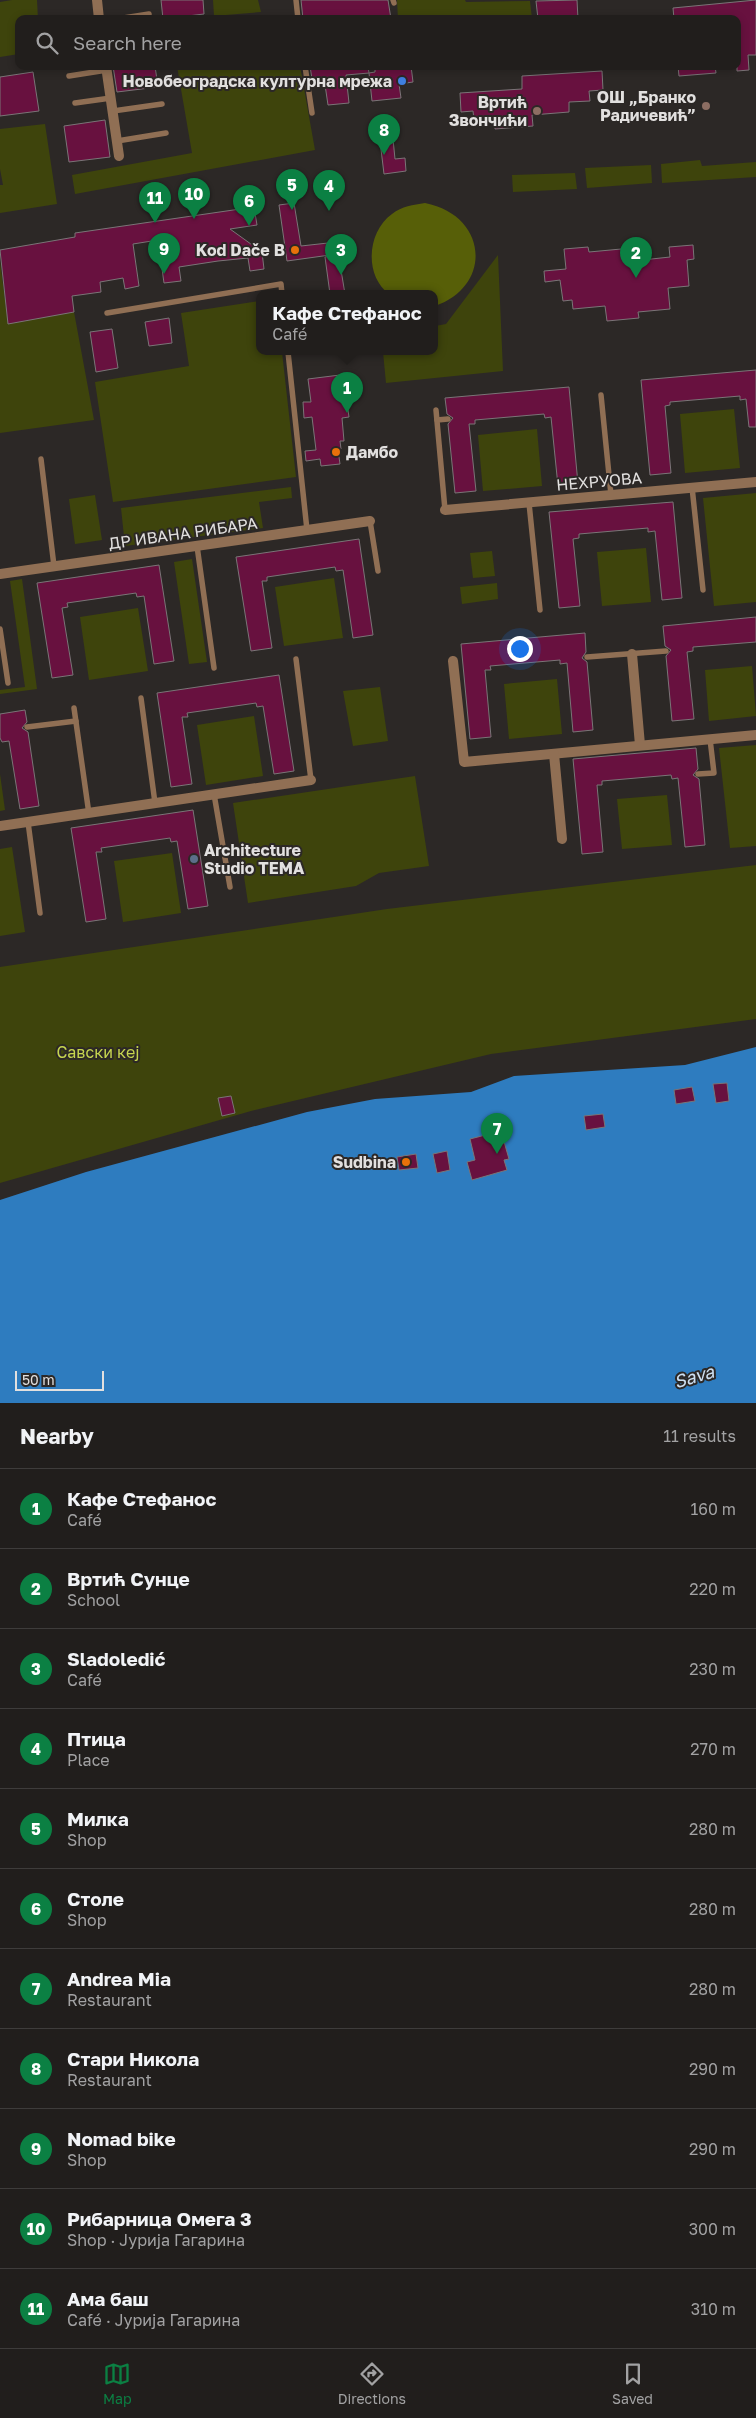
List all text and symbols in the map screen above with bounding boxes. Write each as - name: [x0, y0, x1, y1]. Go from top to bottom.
- search box: [15, 15, 741, 70]
- icon: search: [33, 29, 61, 57]
- text: Search here: [73, 31, 182, 54]
- place label: Новобеоградска културна мрежа: [123, 71, 392, 91]
- marker: Новобеоградска културна мрежа: [396, 75, 408, 87]
- place label: ОШ „Бранко Радичевић”: [597, 87, 696, 125]
- place label: Вртић Звончићи: [449, 92, 527, 130]
- marker: ОШ „Бранко Радичевић”: [700, 100, 712, 112]
- marker: Вртић Звончићи: [531, 105, 543, 117]
- pin: 8: [368, 114, 400, 155]
- pin: 5: [276, 169, 308, 210]
- pin: 4: [313, 170, 345, 211]
- pin: 10: [178, 178, 210, 219]
- pin: 11: [139, 182, 171, 223]
- pin: 6: [233, 185, 265, 226]
- pin: 9: [148, 233, 180, 274]
- pin: 3: [325, 234, 357, 275]
- pin: 2: [620, 237, 652, 278]
- place label: Kod Dače B: [196, 240, 285, 260]
- marker: Kod Dače B: [289, 244, 301, 256]
- popup: [256, 290, 438, 355]
- text: Кафе Стефанос: [272, 301, 422, 324]
- text: Café: [272, 324, 307, 344]
- pin: 1: [331, 372, 363, 413]
- place label: Дамбо: [346, 442, 398, 462]
- marker: Дамбо: [330, 446, 342, 458]
- street label: НЕХРУОВА: [555, 467, 643, 495]
- street label: ДР ИВАНА РИБАРА: [107, 513, 259, 553]
- your location: [507, 636, 533, 662]
- place label: Architecture Studio TEMA: [204, 840, 305, 878]
- marker: Architecture Studio TEMA: [188, 853, 200, 865]
- park label: Савски кеј: [56, 1042, 140, 1062]
- pin: 7: [481, 1113, 513, 1154]
- place label: Sudbina: [333, 1152, 396, 1172]
- marker: Sudbina: [400, 1156, 412, 1168]
- water label: Sava: [671, 1360, 717, 1392]
- scale bar: [15, 1368, 104, 1391]
- text: 50 m: [22, 1371, 55, 1388]
- text: Nearby: [20, 1423, 94, 1449]
- text: 11 results: [663, 1426, 736, 1446]
- text: Кафе Стефанос: [67, 1487, 216, 1510]
- text: 1: [32, 1499, 40, 1519]
- text: 160 m: [690, 1499, 736, 1519]
- text: Café: [67, 1510, 102, 1530]
- text: Вртић Сунце: [67, 1567, 190, 1590]
- text: 2: [31, 1579, 41, 1599]
- text: 220 m: [689, 1579, 736, 1599]
- text: School: [67, 1590, 120, 1610]
- text: Sladoledić: [67, 1647, 166, 1670]
- text: 3: [31, 1659, 41, 1679]
- text: 230 m: [689, 1659, 736, 1679]
- text: Café: [67, 1670, 102, 1690]
- text: Птица: [67, 1727, 126, 1750]
- text: 4: [31, 1739, 41, 1759]
- text: 270 m: [690, 1739, 736, 1759]
- text: Place: [67, 1750, 110, 1770]
- text: Милка: [67, 1807, 129, 1830]
- text: 5: [31, 1819, 41, 1839]
- text: 280 m: [689, 1819, 736, 1839]
- text: Shop: [67, 1830, 107, 1850]
- text: Столе: [67, 1887, 124, 1910]
- text: 6: [31, 1899, 41, 1919]
- text: 280 m: [689, 1899, 736, 1919]
- text: Shop: [67, 1910, 107, 1930]
- text: Andrea Mia: [67, 1967, 171, 1990]
- text: 7: [32, 1979, 40, 1999]
- text: 280 m: [689, 1979, 736, 1999]
- text: Restaurant: [67, 1990, 152, 2010]
- text: Стари Никола: [67, 2047, 199, 2070]
- text: 8: [31, 2059, 41, 2079]
- text: 290 m: [689, 2059, 736, 2079]
- text: Restaurant: [67, 2070, 152, 2090]
- text: Nomad bike: [67, 2127, 176, 2150]
- text: 9: [31, 2139, 41, 2159]
- text: 290 m: [689, 2139, 736, 2159]
- text: Shop: [67, 2150, 107, 2170]
- text: Рибарница Омега 3: [67, 2207, 252, 2230]
- text: 10: [27, 2219, 45, 2239]
- text: 300 m: [689, 2219, 736, 2239]
- text: Shop · Јурија Гагарина: [67, 2230, 245, 2250]
- text: Ама баш: [67, 2287, 148, 2310]
- text: 11: [28, 2299, 44, 2319]
- text: 310 m: [691, 2299, 736, 2319]
- text: Café · Јурија Гагарина: [67, 2310, 240, 2330]
- tab: Map: [103, 2360, 132, 2407]
- tab: Directions: [338, 2360, 406, 2407]
- tab: Saved: [612, 2360, 653, 2407]

